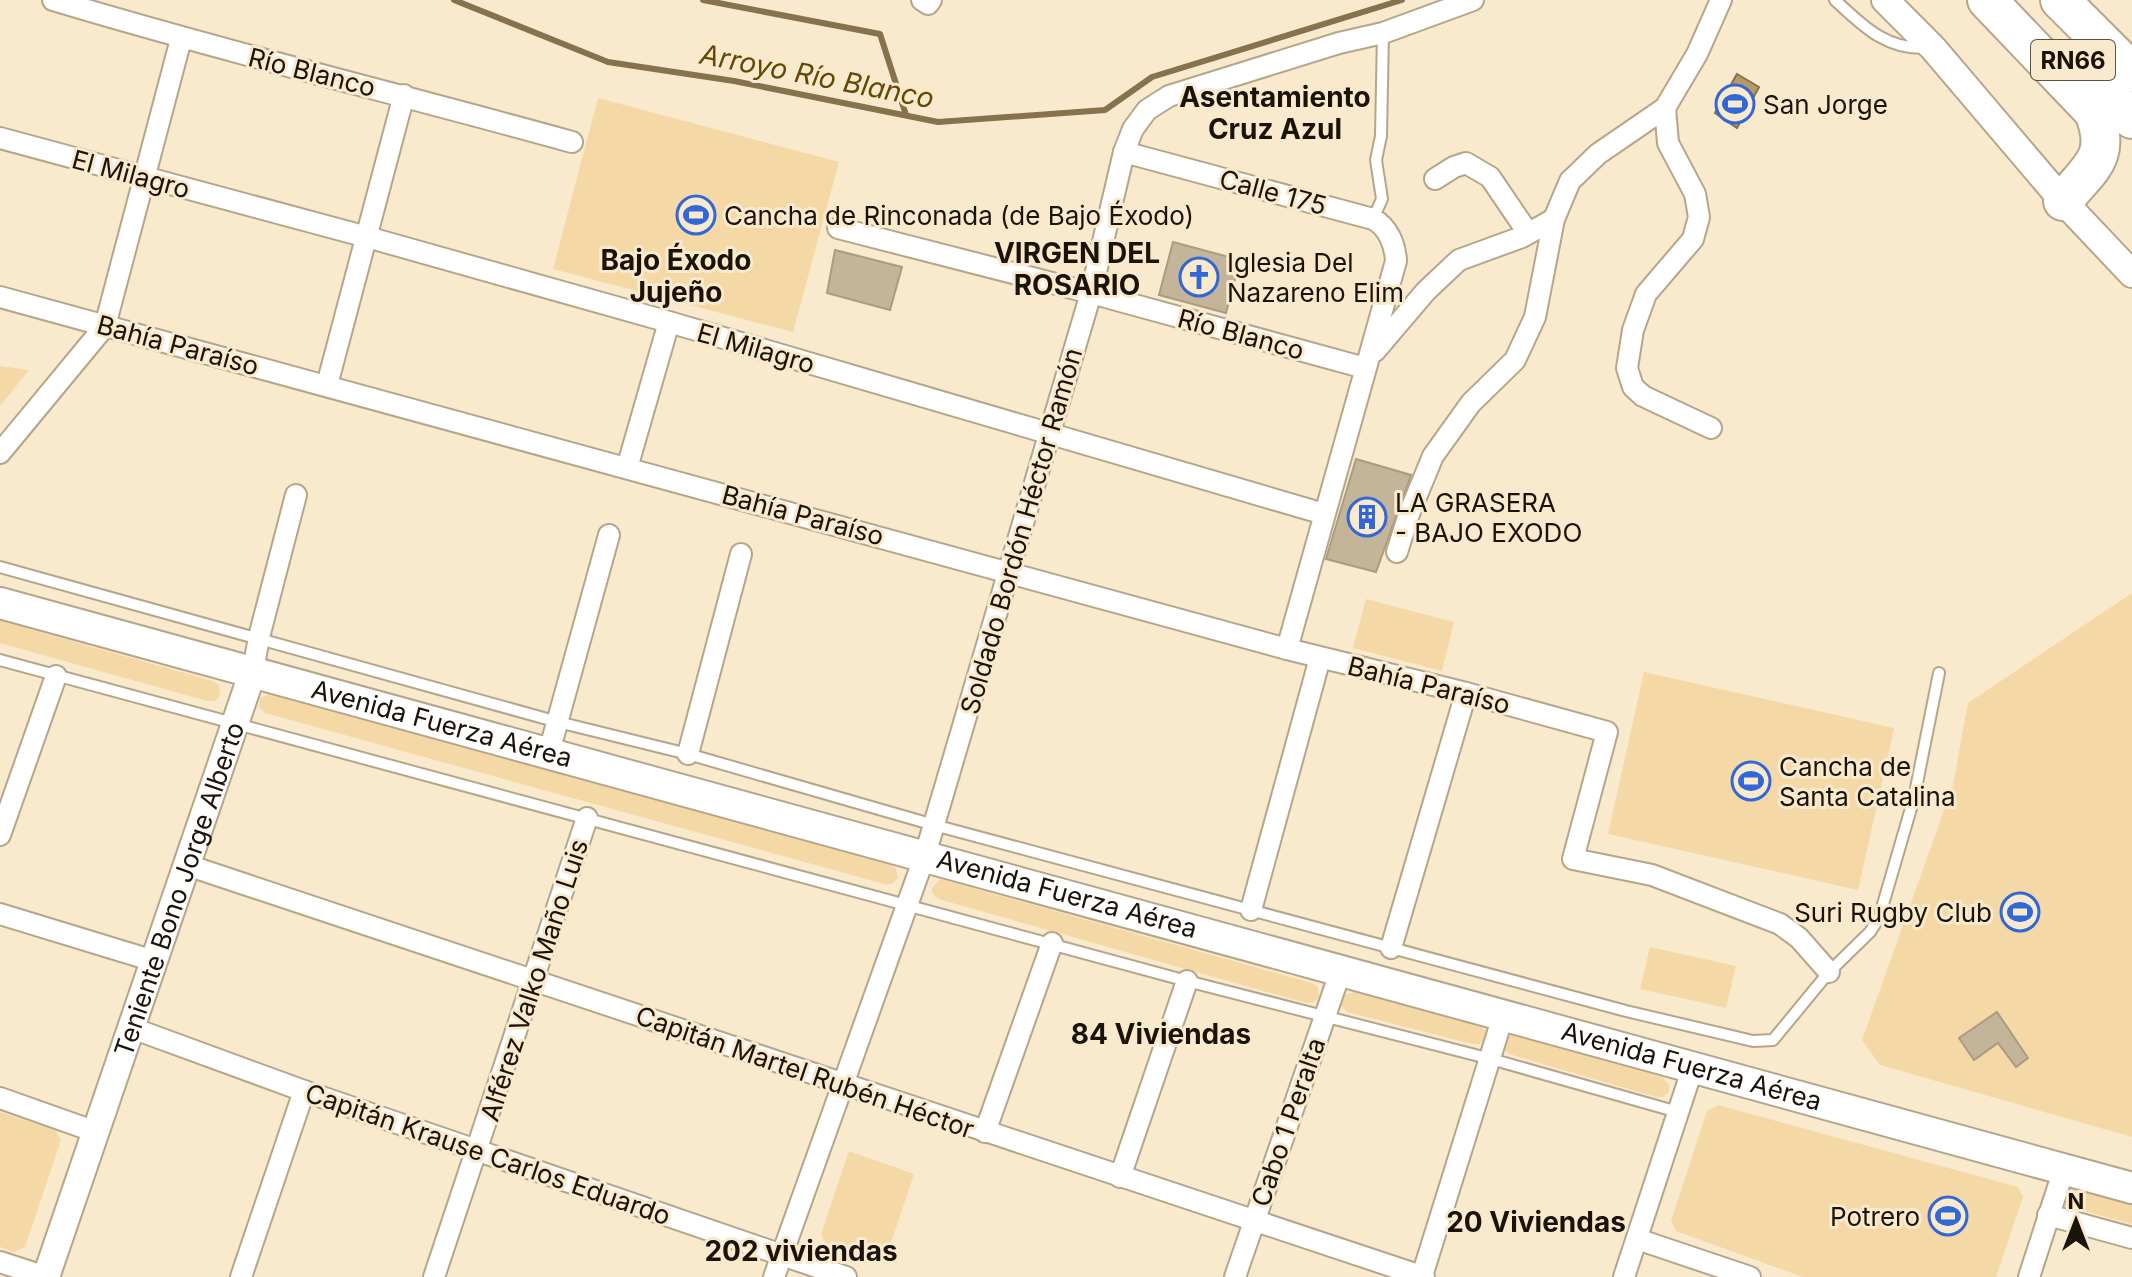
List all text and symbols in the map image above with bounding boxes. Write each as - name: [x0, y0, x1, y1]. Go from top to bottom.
- water label: Arroyo Río Blanco: [696, 36, 937, 115]
- road number: RN66: [2031, 40, 2115, 80]
- street label: Río Blanco: [245, 41, 379, 103]
- district label: Asentamiento Cruz Azul: [1179, 80, 1371, 146]
- sports icon: San Jorge: [1714, 83, 1756, 125]
- place label: San Jorge: [1763, 89, 1888, 120]
- street label: El Milagro: [69, 143, 193, 205]
- street label: Calle 175: [1216, 163, 1330, 221]
- sports icon: Cancha de Rinconada (de Bajo Éxodo): [675, 194, 717, 236]
- place label: Cancha de Rinconada (de Bajo Éxodo): [724, 200, 1194, 231]
- district label: VIRGEN DEL ROSARIO: [994, 236, 1160, 302]
- district label: Bajo Éxodo Jujeño: [601, 242, 751, 309]
- place label: Iglesia Del Nazareno Elim: [1227, 247, 1404, 308]
- church icon: Iglesia Del Nazareno Elim: [1178, 256, 1220, 298]
- street label: Río Blanco: [1174, 302, 1308, 366]
- street label: Bahía Paraíso: [94, 308, 262, 382]
- street label: El Milagro: [694, 316, 818, 380]
- street label: Soldado Bordón Héctor Ramón: [954, 344, 1088, 718]
- street label: Bahía Paraíso: [719, 478, 887, 552]
- place label: LA GRASERA - BAJO EXODO: [1395, 487, 1582, 548]
- building icon: LA GRASERA - BAJO EXODO: [1346, 496, 1388, 538]
- street label: Bahía Paraíso: [1345, 650, 1513, 720]
- street label: Avenida Fuerza Aérea: [308, 673, 576, 773]
- street label: Teniente Bono Jorge Alberto: [107, 718, 250, 1060]
- place label: Cancha de Santa Catalina: [1779, 751, 1956, 812]
- sports icon: Cancha de Santa Catalina: [1730, 760, 1772, 802]
- street label: Alférez Valko Maño Luis: [474, 835, 594, 1125]
- street label: Avenida Fuerza Aérea: [934, 843, 1201, 944]
- sports icon: Suri Rugby Club: [1999, 891, 2041, 933]
- place label: Suri Rugby Club: [1794, 897, 1992, 928]
- street label: Capitán Martel Rubén Héctor: [632, 999, 978, 1145]
- street label: Avenida Fuerza Aérea: [1558, 1015, 1826, 1116]
- district label: 84 Viviendas: [1071, 1017, 1251, 1051]
- street label: Cabo 1 Peralta: [1245, 1034, 1331, 1210]
- street label: Capitán Krause Carlos Eduardo: [301, 1077, 675, 1231]
- north arrow: [2036, 1181, 2116, 1261]
- text: N: [2068, 1188, 2084, 1214]
- sports icon: Potrero: [1927, 1195, 1969, 1237]
- place label: Potrero: [1830, 1201, 1920, 1232]
- district label: 20 Viviendas: [1446, 1205, 1626, 1239]
- district label: 202 viviendas: [704, 1234, 898, 1268]

